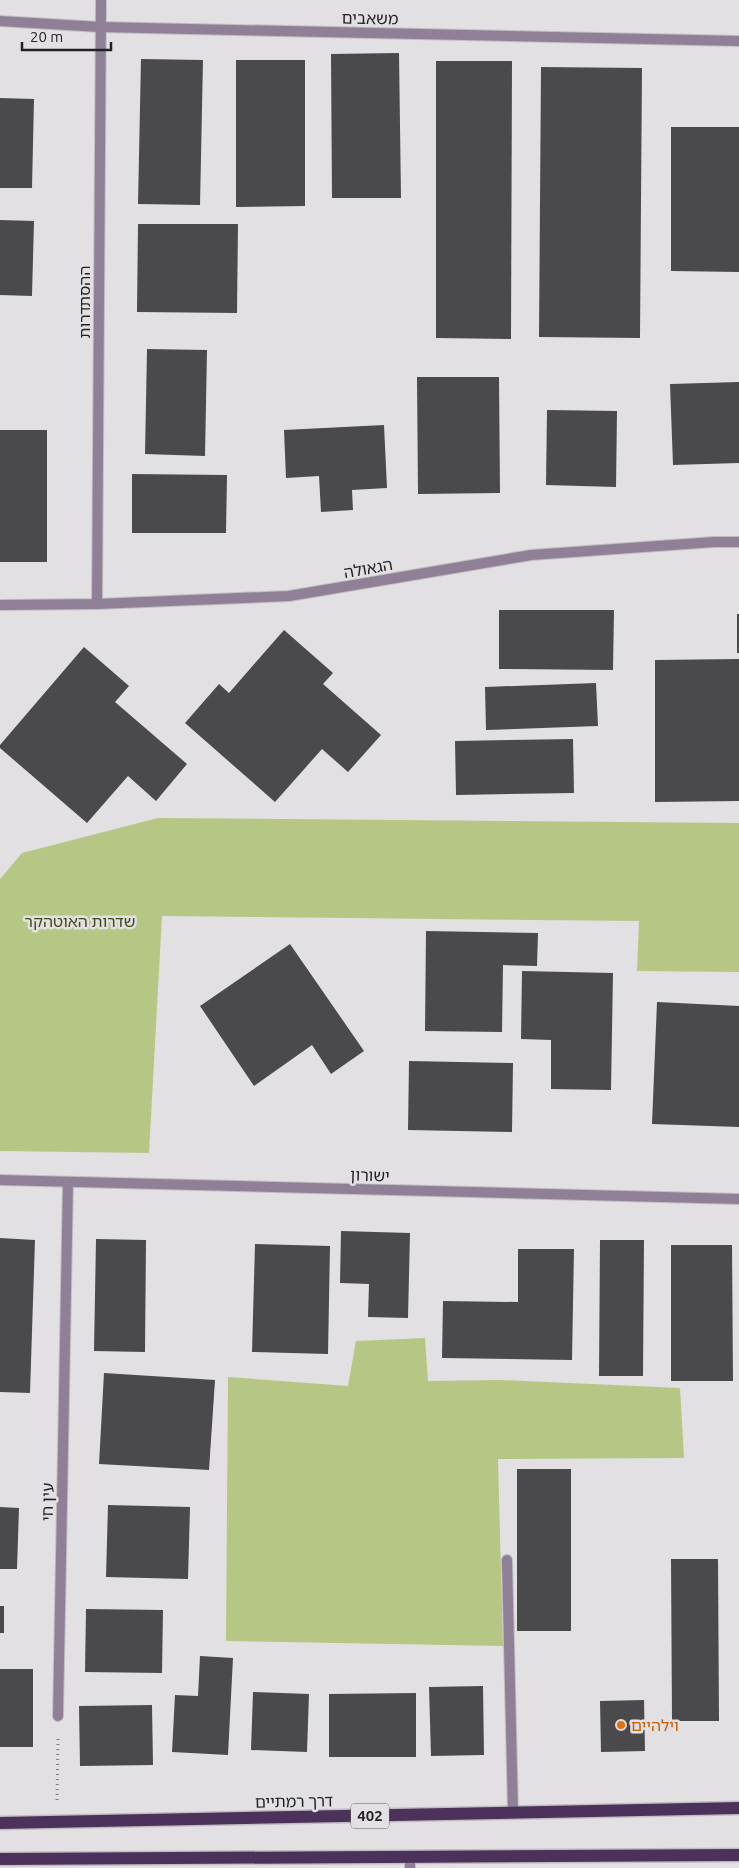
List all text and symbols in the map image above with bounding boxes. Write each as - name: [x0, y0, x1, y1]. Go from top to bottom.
- street label: משאבים: [341, 9, 399, 27]
- scale bar: [22, 20, 111, 52]
- text: 20 m: [30, 28, 63, 45]
- street label: ההסתדרות: [75, 266, 93, 338]
- street label: הגאולה: [342, 555, 394, 581]
- park label: שדרות האוטהקר: [25, 912, 135, 930]
- street label: ישורון: [350, 1165, 390, 1185]
- street label: עין חי: [38, 1483, 56, 1521]
- place label: וילהיים: [631, 1716, 679, 1734]
- marker: וילהיים: [615, 1719, 627, 1731]
- street label: דרך רמתיים: [255, 1791, 334, 1811]
- road number: 402: [351, 1804, 389, 1828]

